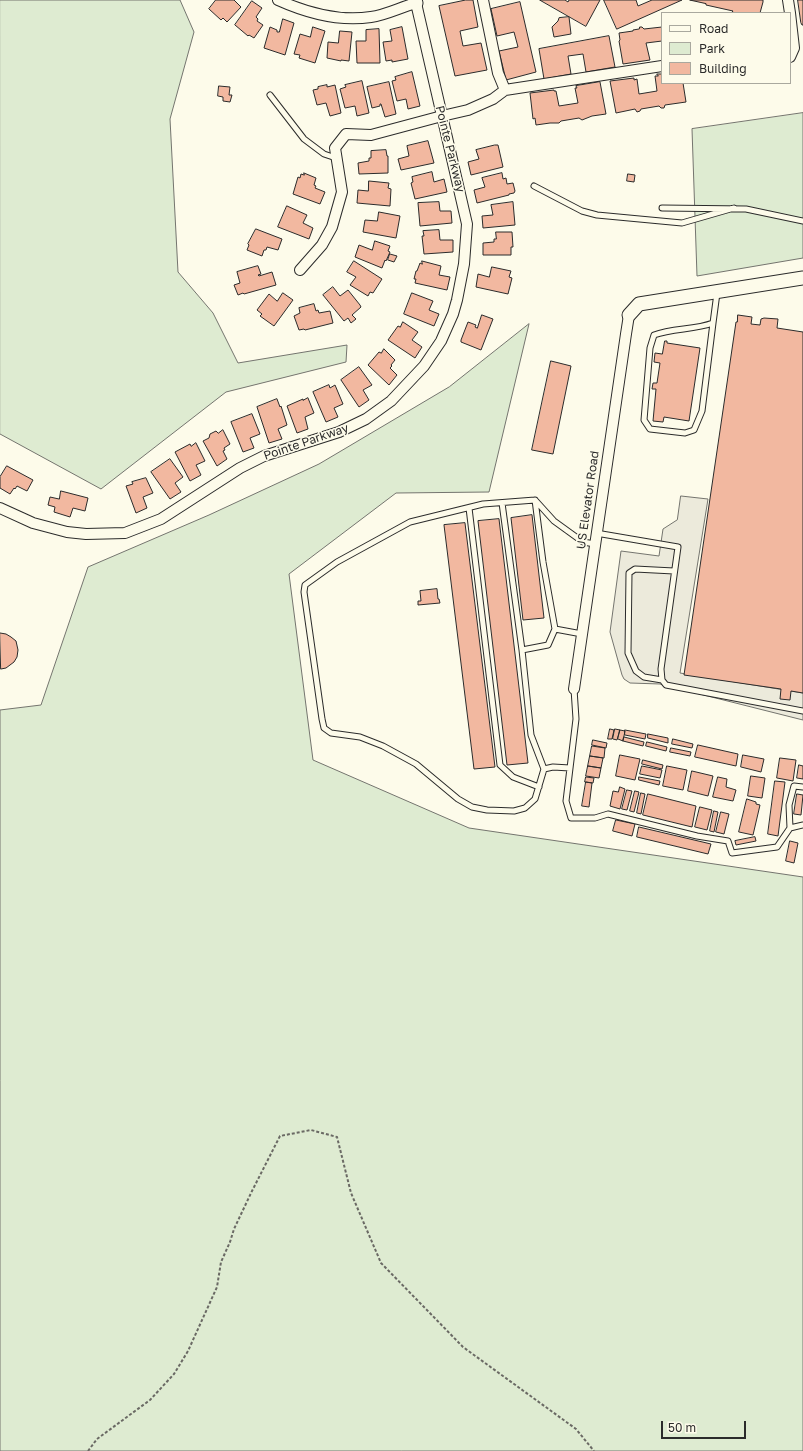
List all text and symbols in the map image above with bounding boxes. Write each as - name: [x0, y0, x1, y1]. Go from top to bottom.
- legend: [661, 12, 791, 84]
- text: Road: [699, 21, 728, 36]
- text: Park: [699, 41, 725, 56]
- text: Building: [699, 61, 747, 76]
- street label: Pointe Parkway: [432, 104, 468, 194]
- street label: Pointe Parkway: [262, 421, 350, 463]
- street label: US Elevator Road: [574, 450, 602, 550]
- scale bar: [663, 1413, 748, 1439]
- text: 50 m: [668, 1420, 696, 1435]

